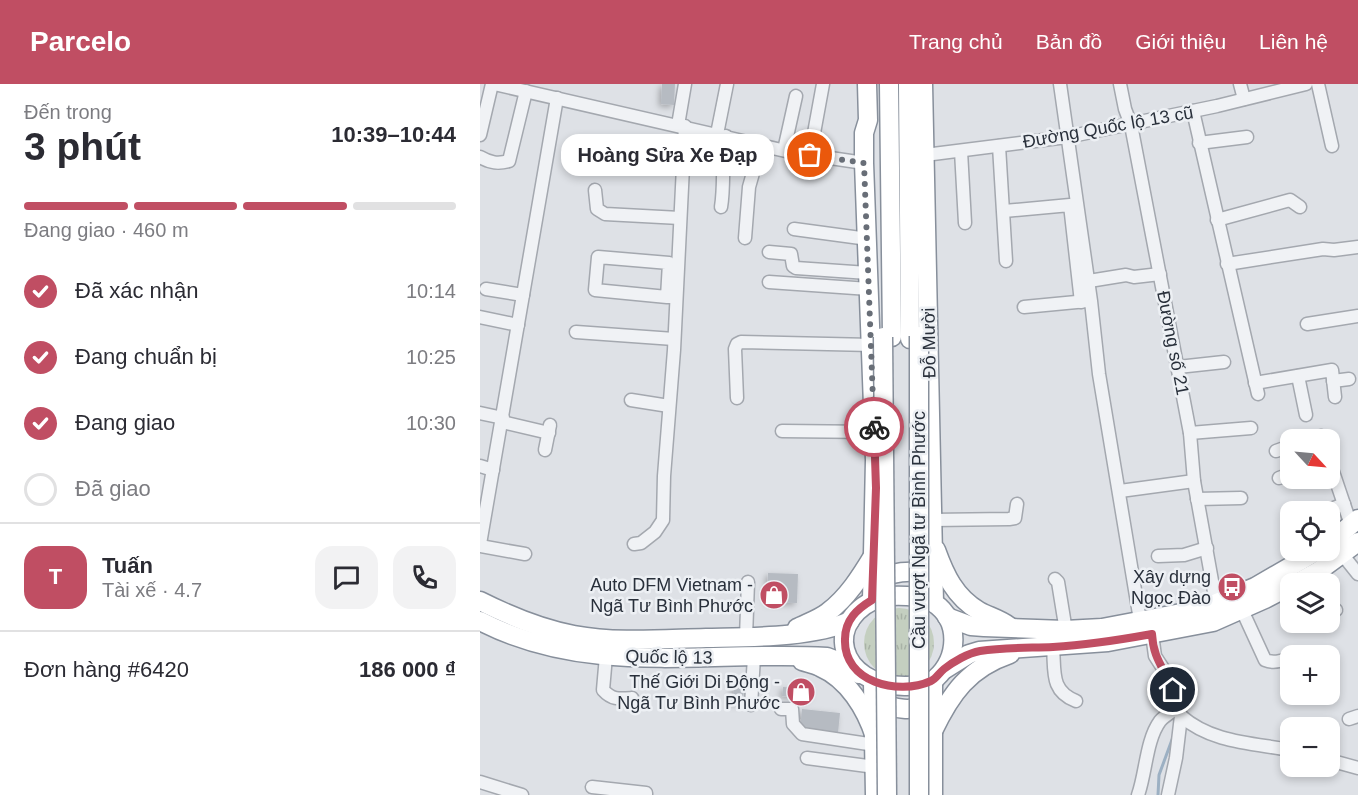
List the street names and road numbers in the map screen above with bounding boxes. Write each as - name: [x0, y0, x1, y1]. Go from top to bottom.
- street label: Đường Quốc lộ 13 cũ: [1021, 102, 1195, 152]
- street label: Đường số 21: [1153, 289, 1193, 397]
- street label: Đỗ Mười: [917, 307, 940, 379]
- street label: Cầu vượt Ngã tư Bình Phước: [909, 411, 929, 649]
- street label: Quốc lộ 13: [625, 646, 713, 668]

